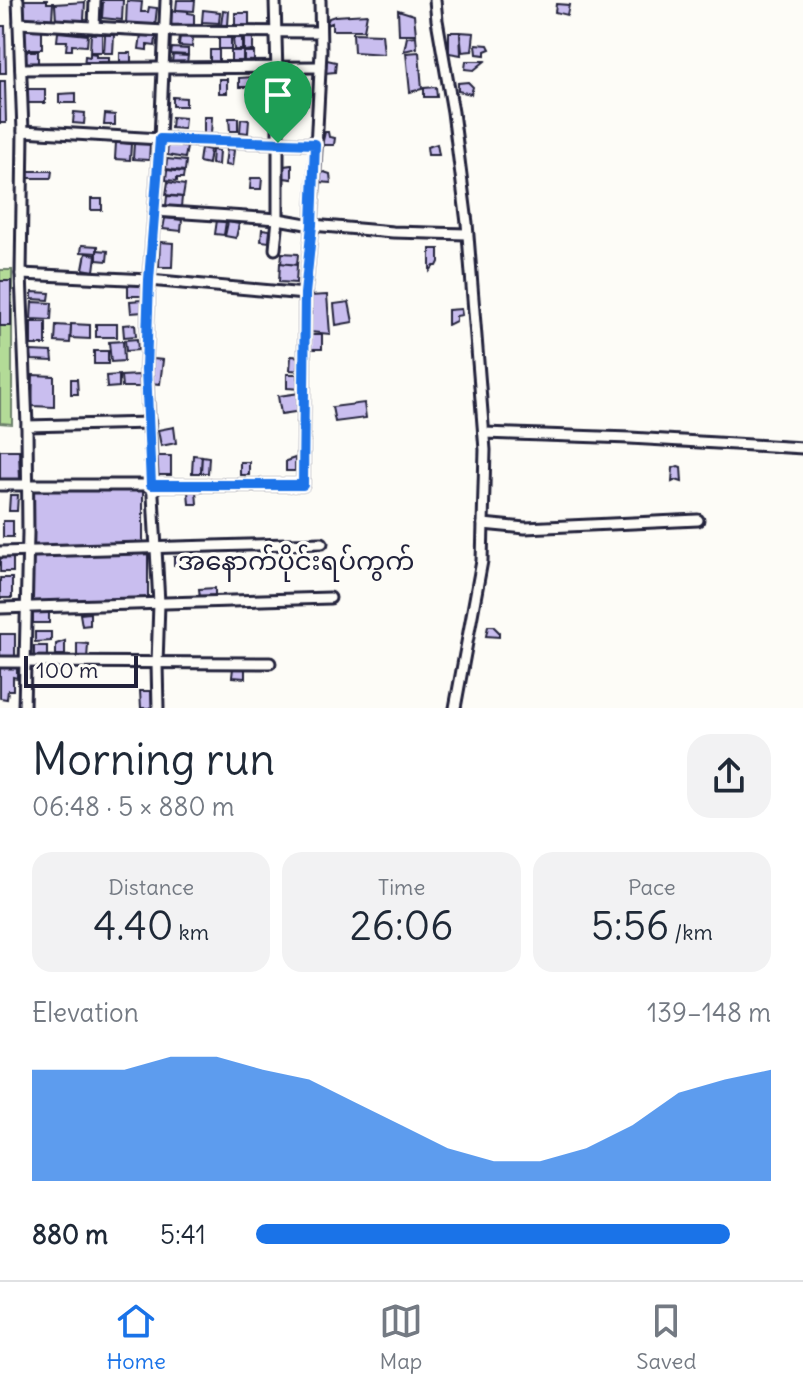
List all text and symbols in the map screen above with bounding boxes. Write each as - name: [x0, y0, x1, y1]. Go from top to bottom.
- pin: [244, 61, 312, 143]
- icon: arrive: [256, 73, 300, 117]
- district label: အနောက်ပိုင်းရပ်ကွက်: [177, 544, 415, 582]
- scale bar: [24, 652, 138, 688]
- text: 100 m: [36, 656, 98, 684]
- text: Morning run: [32, 732, 275, 787]
- button: share: [687, 734, 771, 818]
- text: 06:48 · 5 × 880 m: [32, 790, 235, 823]
- text: Distance: [108, 873, 194, 901]
- text: Time: [378, 873, 425, 901]
- text: Pace: [628, 873, 676, 901]
- text: 4.40: [93, 901, 173, 951]
- text: 26:06: [350, 901, 453, 951]
- text: 5:56: [591, 901, 669, 951]
- text: km: [173, 918, 209, 946]
- text: /km: [669, 918, 713, 946]
- text: Elevation: [32, 996, 139, 1029]
- text: 139–148 m: [647, 996, 771, 1029]
- text: 880 m: [32, 1218, 108, 1251]
- text: 5:41: [160, 1218, 206, 1251]
- tab: Home: [107, 1299, 166, 1375]
- tab: Map: [379, 1299, 423, 1375]
- tab: Saved: [636, 1299, 696, 1375]

